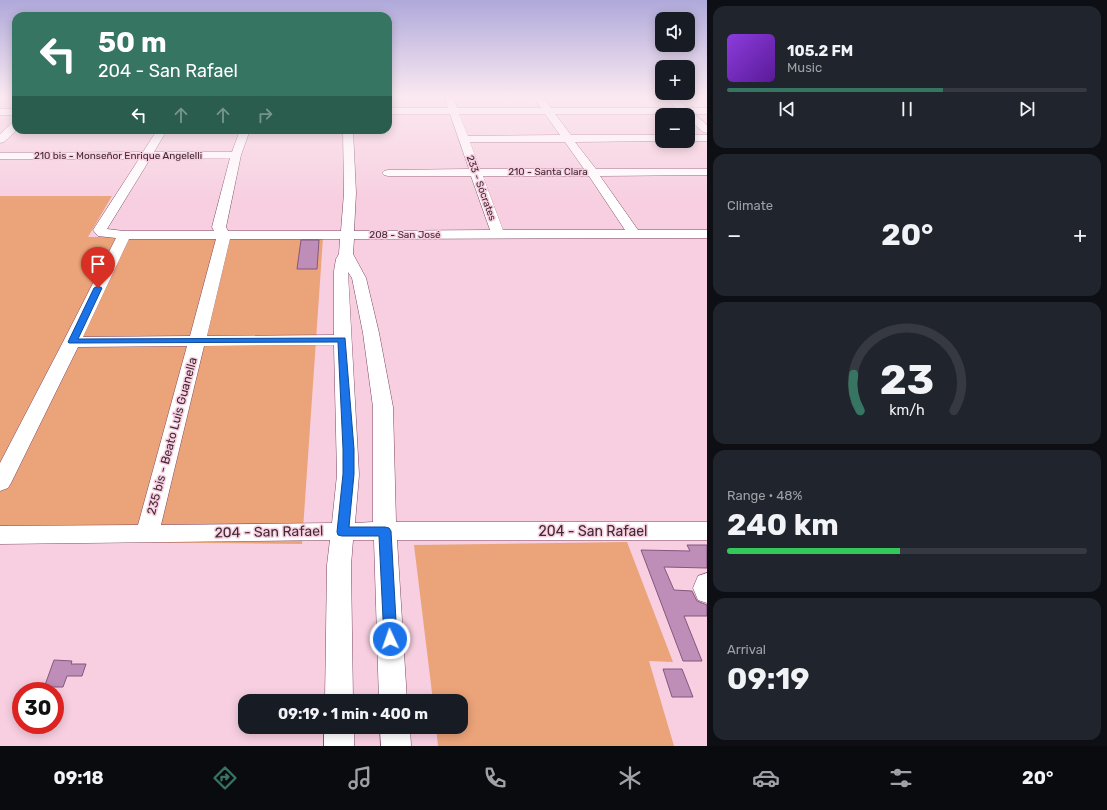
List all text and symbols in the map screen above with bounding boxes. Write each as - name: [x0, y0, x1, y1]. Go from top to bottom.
- map controls: [655, 12, 695, 148]
- button: sound: [655, 12, 695, 52]
- text: 50 m: [98, 26, 167, 59]
- icon: left: [32, 28, 84, 80]
- text: 105.2 FM: [787, 42, 853, 60]
- text: 204 - San Rafael: [98, 60, 238, 82]
- button: +: [655, 60, 695, 100]
- text: Music: [787, 60, 822, 75]
- icon: previous: [776, 98, 798, 120]
- icon: pause: [896, 98, 918, 120]
- icon: next: [1016, 98, 1038, 120]
- icon: left: [128, 104, 150, 126]
- icon: ahead: [170, 104, 192, 126]
- icon: ahead: [212, 104, 234, 126]
- icon: right: [254, 104, 276, 126]
- button: −: [655, 108, 695, 148]
- street label: 210 bis - Monseñor Enrique Angelelli: [34, 150, 202, 162]
- street label: 233 - Sócrates: [464, 154, 498, 222]
- street label: 210 - Santa Clara: [508, 166, 588, 178]
- text: Climate: [727, 198, 773, 213]
- text: 20°: [881, 217, 933, 253]
- text: −: [727, 222, 741, 249]
- text: +: [1073, 222, 1087, 249]
- street label: 208 - San José: [369, 229, 441, 241]
- pin: [81, 247, 115, 288]
- icon: arrive: [87, 253, 109, 275]
- text: 23: [880, 355, 934, 404]
- street label: 235 bis - Beato Luis Guanella: [144, 356, 200, 516]
- text: km/h: [889, 402, 925, 419]
- text: Range · 48%: [727, 488, 803, 503]
- text: 240 km: [727, 507, 839, 543]
- street label: 204 - San Rafael: [214, 523, 324, 541]
- street label: 204 - San Rafael: [539, 523, 647, 540]
- position arrow: [369, 618, 411, 660]
- text: Arrival: [727, 642, 766, 657]
- text: 09:19: [727, 661, 810, 697]
- speed limit sign: 30: [12, 682, 64, 734]
- text: 09:19 · 1 min · 400 m: [278, 705, 428, 723]
- icon: directions: [211, 764, 239, 792]
- icon: music: [346, 764, 374, 792]
- icon: phone: [481, 764, 509, 792]
- icon: climate: [616, 764, 644, 792]
- icon: car: [752, 764, 780, 792]
- icon: filters: [887, 764, 915, 792]
- text: 09:18: [54, 767, 104, 789]
- text: 20°: [1022, 767, 1053, 789]

